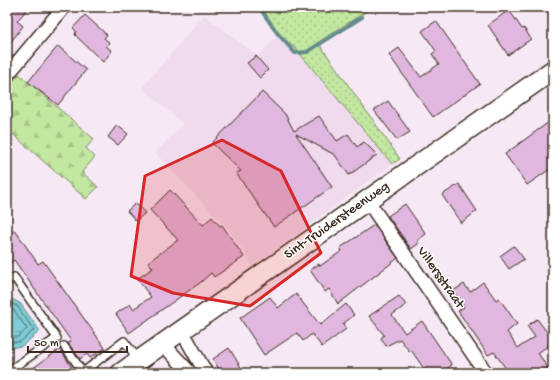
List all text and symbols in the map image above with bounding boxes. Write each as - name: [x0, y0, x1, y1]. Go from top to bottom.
- street label: Sint-Truidersteenweg: [281, 178, 393, 264]
- street label: Villersstraat: [412, 243, 468, 313]
- scale bar: [28, 328, 127, 354]
- text: 50 m: [34, 337, 59, 351]

